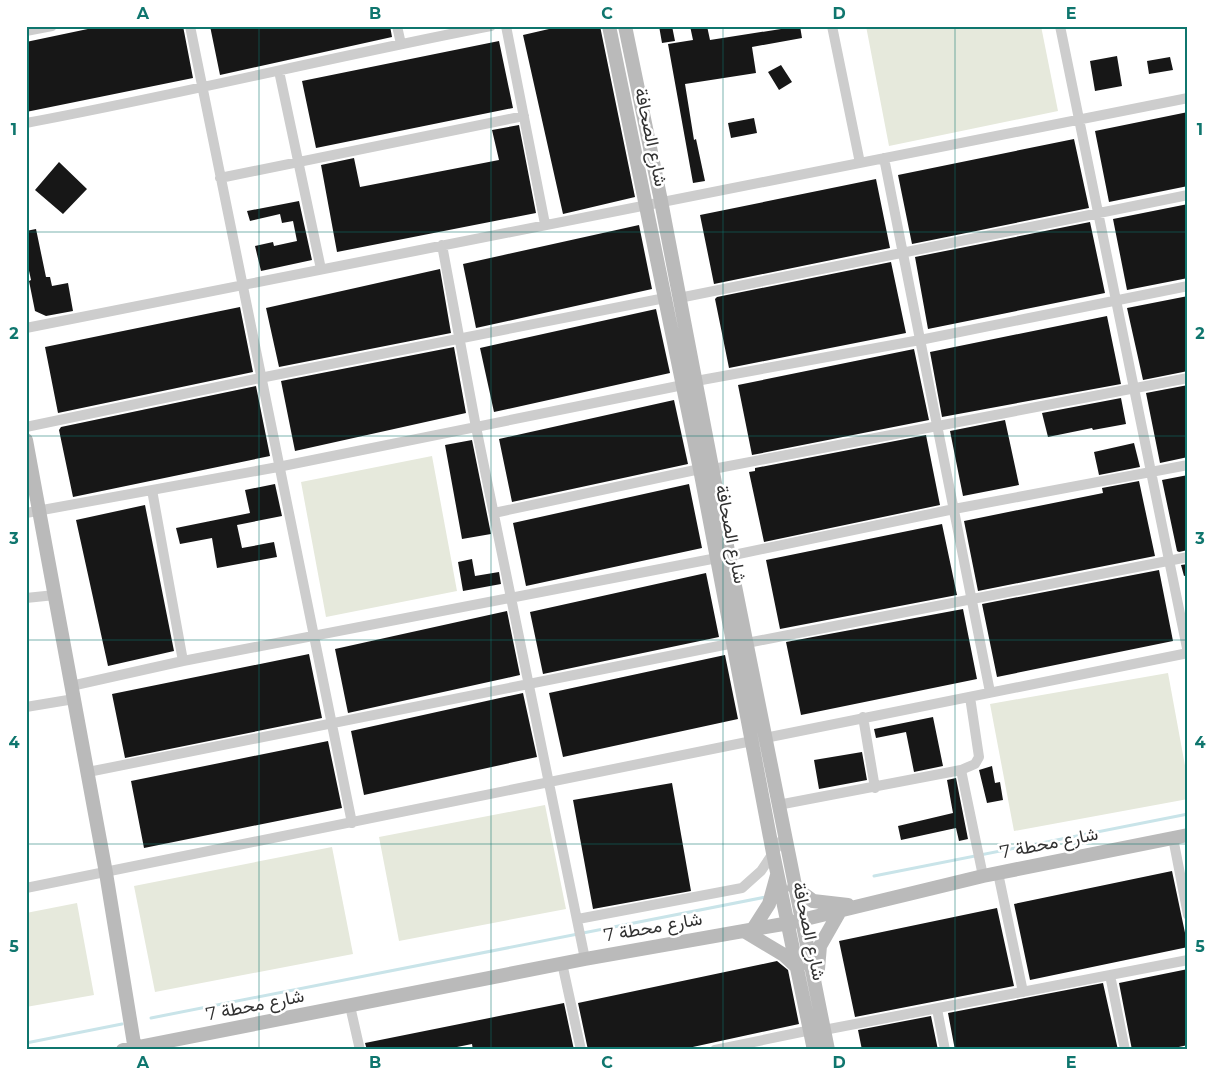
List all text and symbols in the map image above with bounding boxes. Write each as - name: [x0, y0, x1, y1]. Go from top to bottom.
- text: A: [136, 4, 150, 23]
- text: B: [369, 4, 381, 23]
- text: C: [601, 4, 613, 23]
- text: D: [832, 4, 846, 23]
- text: E: [1066, 4, 1076, 23]
- street label: شارع الصحافة: [629, 86, 672, 189]
- text: 1: [11, 120, 17, 139]
- text: 1: [1197, 120, 1203, 139]
- text: 2: [9, 324, 19, 343]
- text: 2: [1195, 324, 1205, 343]
- street label: شارع الصحافة: [710, 483, 751, 586]
- text: 3: [8, 529, 19, 548]
- text: 3: [1194, 529, 1205, 548]
- text: 4: [8, 733, 20, 752]
- text: 4: [1194, 733, 1206, 752]
- street label: شارع محطة 7: [998, 823, 1100, 864]
- street label: شارع الصحافة: [787, 880, 830, 983]
- street label: شارع محطة 7: [602, 908, 704, 947]
- text: 5: [9, 937, 19, 956]
- text: 5: [1195, 937, 1205, 956]
- street label: شارع محطة 7: [204, 985, 306, 1026]
- text: A: [136, 1053, 150, 1072]
- text: B: [369, 1053, 381, 1072]
- text: C: [601, 1053, 613, 1072]
- text: D: [832, 1053, 846, 1072]
- text: E: [1066, 1053, 1076, 1072]

